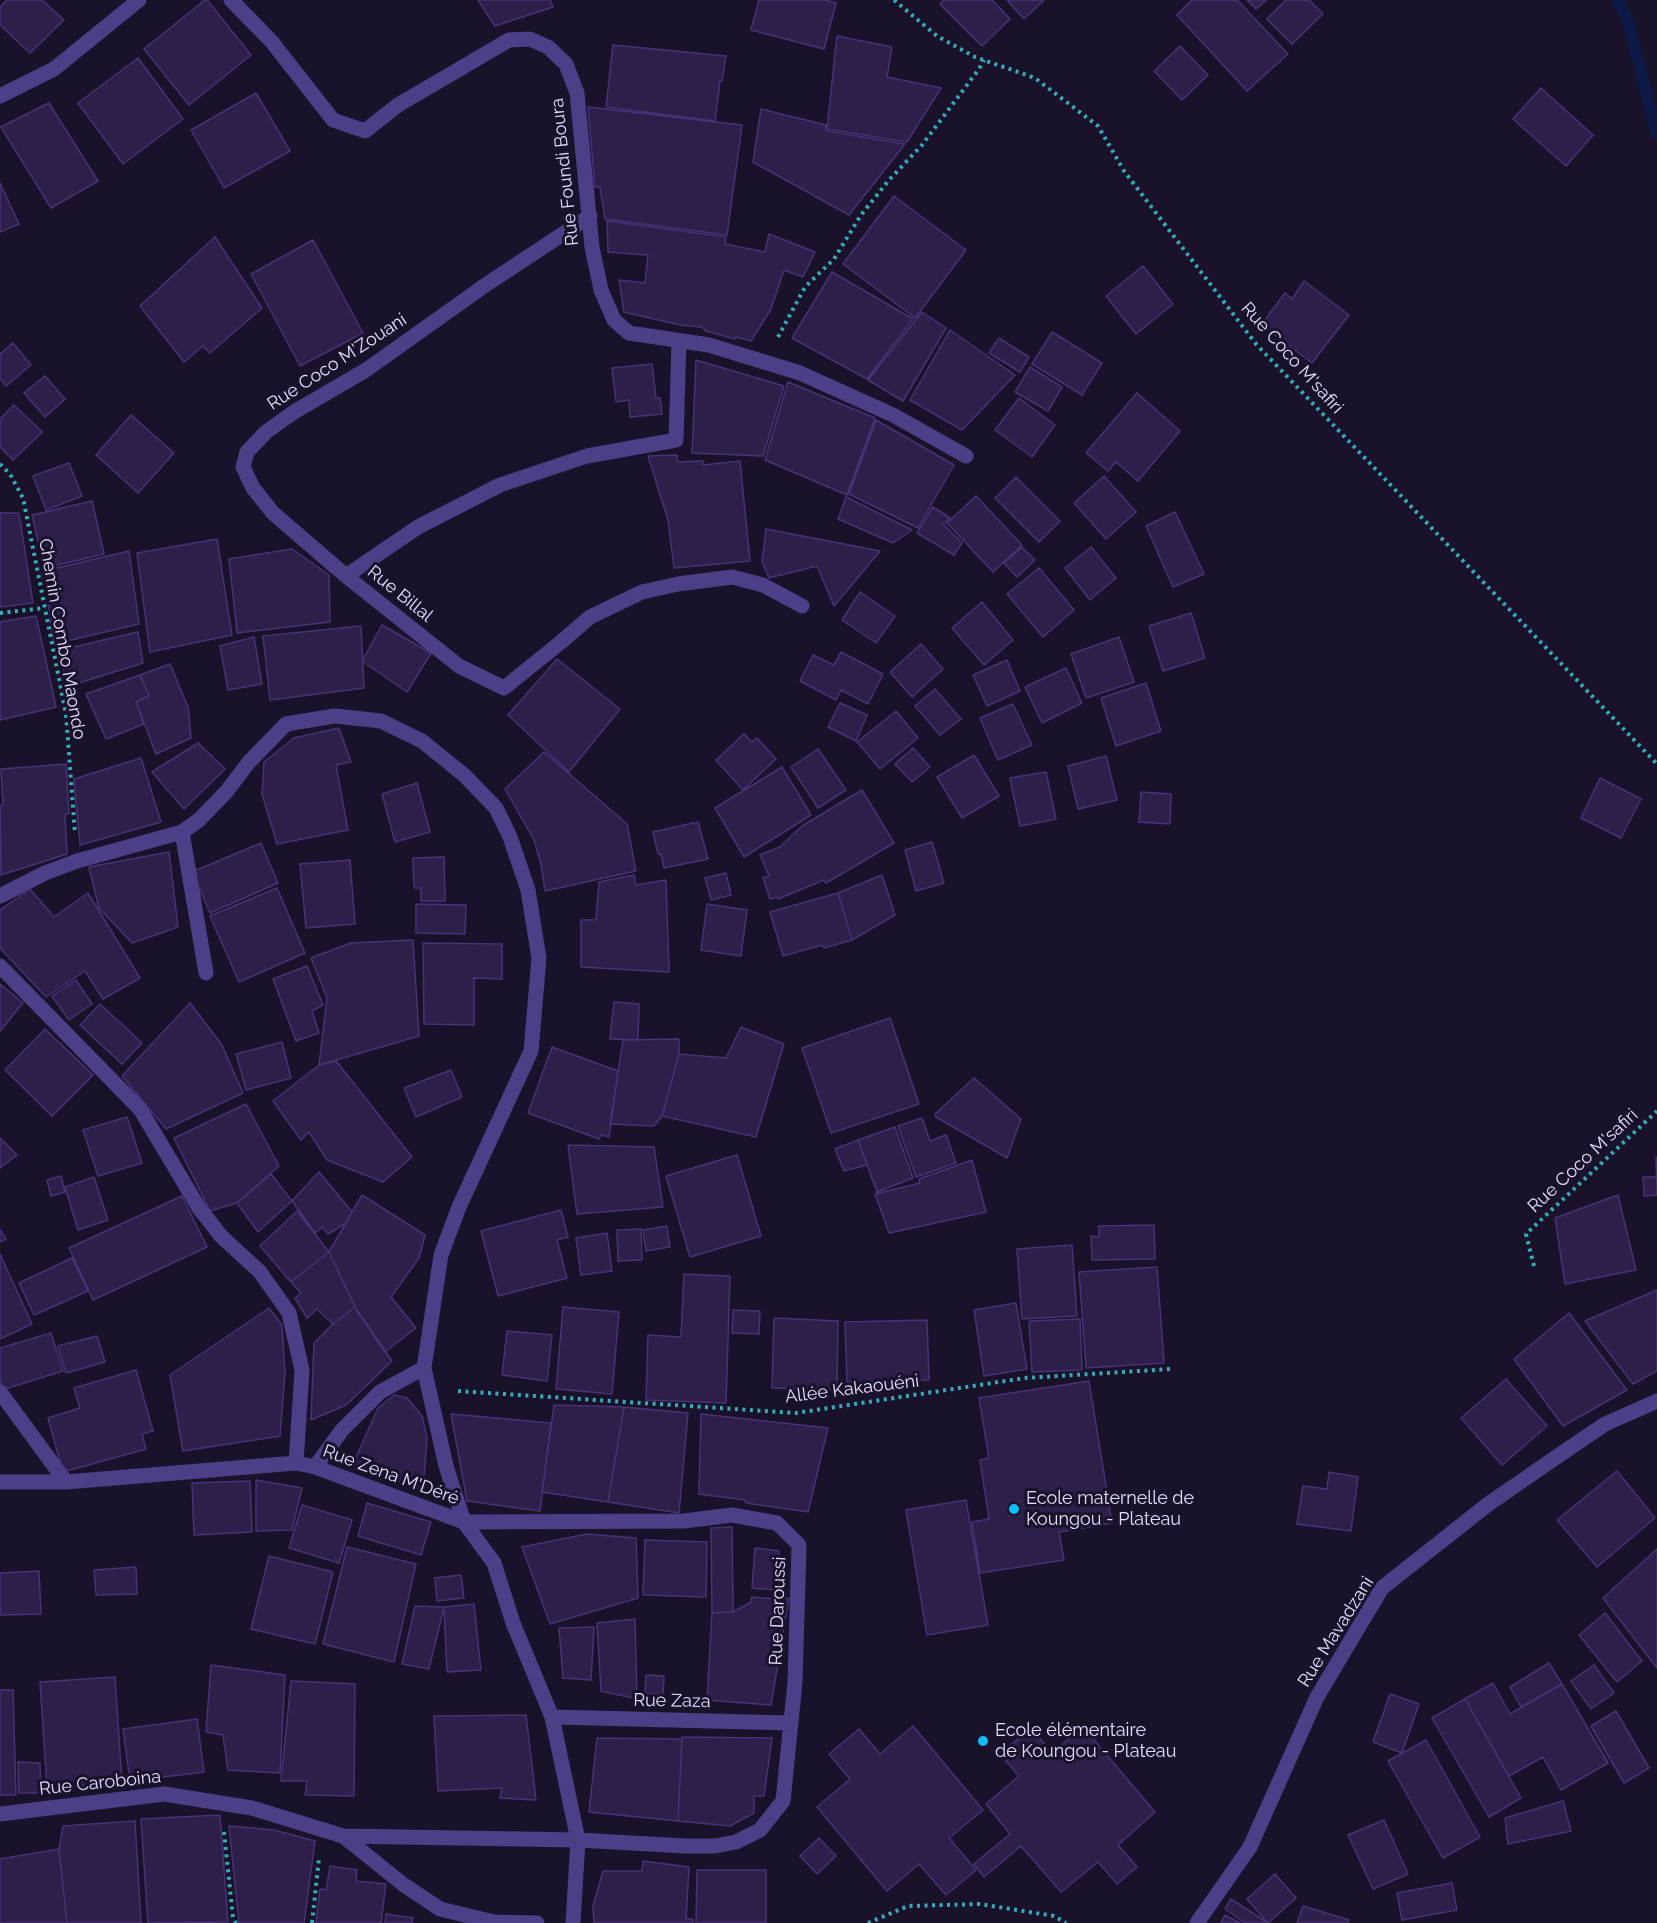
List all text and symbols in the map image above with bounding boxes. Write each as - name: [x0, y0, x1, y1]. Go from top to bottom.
- street label: Rue Foundi Boura: [546, 97, 584, 247]
- street label: Rue Coco M'safiri: [1236, 298, 1348, 418]
- street label: Rue Coco M'Zouani: [263, 309, 411, 415]
- street label: Chemin Combo Maondo: [34, 537, 90, 741]
- street label: Rue Billal: [363, 561, 437, 627]
- street label: Rue Coco M'safiri: [1524, 1104, 1642, 1218]
- street label: Allée Kakaouéni: [784, 1370, 920, 1408]
- street label: Rue Zena M'Déré: [320, 1440, 462, 1510]
- place label: Ecole maternelle de Koungou - Plateau: [1026, 1488, 1194, 1530]
- marker: Ecole maternelle de Koungou - Plateau: [1007, 1502, 1021, 1516]
- street label: Rue Daroussi: [765, 1556, 791, 1666]
- street label: Rue Mavadzani: [1293, 1573, 1379, 1691]
- street label: Rue Zaza: [633, 1690, 711, 1712]
- place label: Ecole élémentaire de Koungou - Plateau: [995, 1720, 1176, 1762]
- marker: Ecole élémentaire de Koungou - Plateau: [976, 1734, 990, 1748]
- street label: Rue Caroboina: [38, 1766, 162, 1800]

